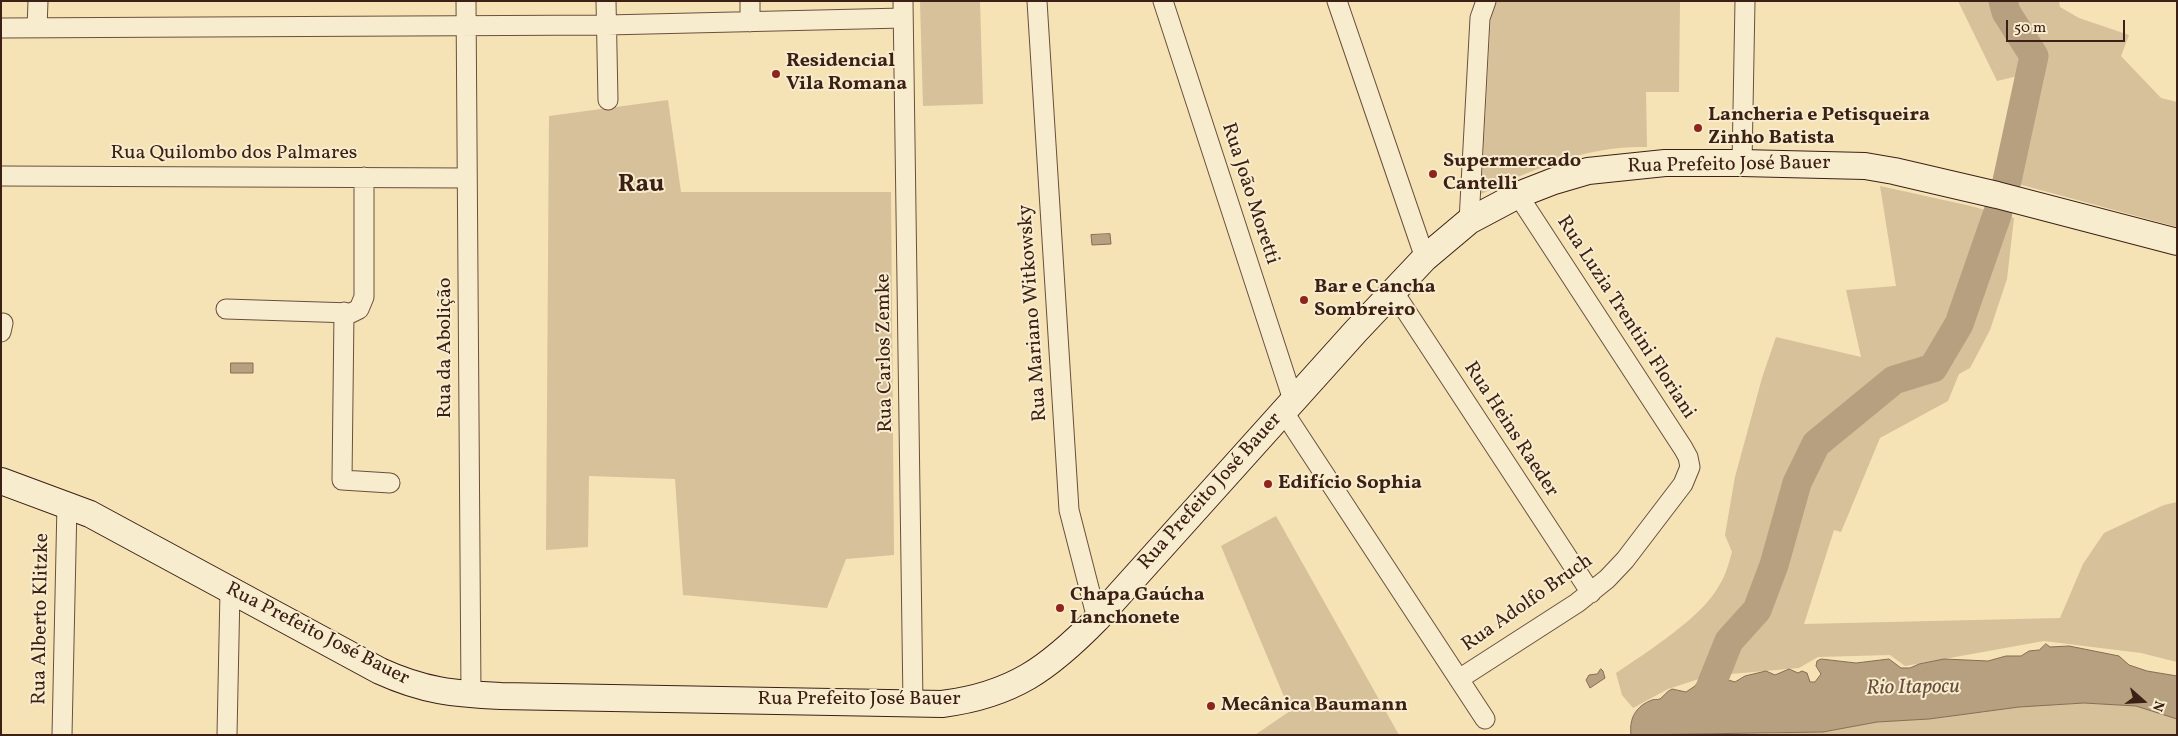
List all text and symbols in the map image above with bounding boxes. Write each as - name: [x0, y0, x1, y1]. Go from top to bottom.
- scale bar: [2008, 10, 2127, 42]
- text: 50 m: [2014, 18, 2046, 39]
- place label: Residencial Vila Romana: [786, 50, 907, 97]
- marker: Residencial Vila Romana: [770, 68, 782, 80]
- place label: Lancheria e Petisqueira Zinho Batista: [1708, 104, 1930, 151]
- street label: Rua João Moretti: [1215, 120, 1283, 268]
- marker: Lancheria e Petisqueira Zinho Batista: [1692, 122, 1704, 134]
- street label: Rua Quilombo dos Palmares: [111, 142, 357, 166]
- place label: Supermercado Cantelli: [1443, 150, 1581, 197]
- street label: Rua Prefeito José Bauer: [1627, 152, 1831, 180]
- marker: Supermercado Cantelli: [1427, 168, 1439, 180]
- district label: Rau: [618, 171, 664, 201]
- street label: Rua Mariano Witkowsky: [1014, 204, 1054, 422]
- street label: Rua Luzia Trentini Floriani: [1550, 212, 1700, 424]
- street label: Rua Carlos Zemke: [873, 273, 899, 433]
- place label: Bar e Cancha Sombreiro: [1314, 276, 1436, 323]
- street label: Rua da Abolição: [434, 277, 458, 419]
- marker: Bar e Cancha Sombreiro: [1298, 294, 1310, 306]
- street label: Rua Heins Raeder: [1457, 358, 1563, 502]
- street label: Rua Prefeito José Bauer: [1134, 409, 1288, 575]
- place label: Edifício Sophia: [1278, 472, 1422, 496]
- marker: Edifício Sophia: [1262, 478, 1274, 490]
- street label: Rua Alberto Klitzke: [29, 533, 55, 705]
- street label: Rua Adolfo Bruch: [1458, 550, 1598, 658]
- street label: Rua Prefeito José Bauer: [221, 578, 413, 692]
- place label: Chapa Gaúcha Lanchonete: [1070, 584, 1205, 631]
- marker: Chapa Gaúcha Lanchonete: [1054, 602, 1066, 614]
- water label: Rio Itapocu: [1866, 676, 1960, 702]
- north arrow: [2118, 676, 2168, 726]
- street label: Rua Prefeito José Bauer: [757, 688, 961, 712]
- place label: Mecânica Baumann: [1221, 694, 1408, 718]
- text: N: [2147, 698, 2168, 714]
- marker: Mecânica Baumann: [1205, 700, 1217, 712]

